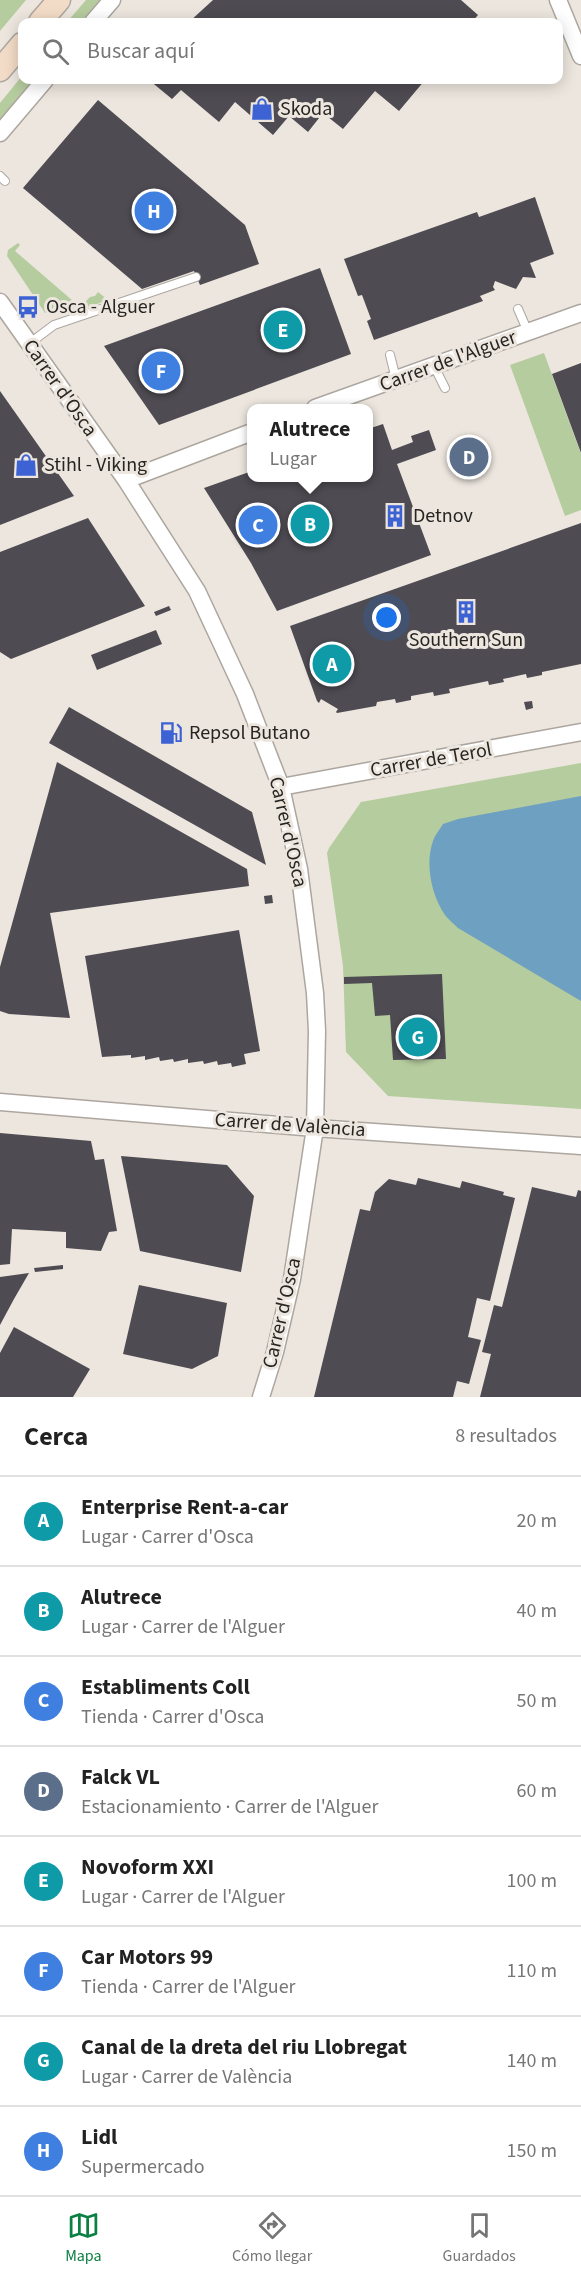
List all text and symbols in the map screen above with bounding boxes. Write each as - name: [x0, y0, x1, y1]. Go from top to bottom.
- search box: [18, 18, 563, 84]
- icon: search: [39, 35, 72, 68]
- text: Buscar aquí: [87, 35, 195, 67]
- place label: Skoda: [280, 95, 332, 123]
- shop icon: Skoda: [249, 96, 275, 122]
- pin: H: [134, 188, 174, 234]
- place label: Osca - Alguer: [46, 293, 155, 321]
- bus stop icon: Osca - Alguer: [15, 294, 41, 320]
- pin: E: [264, 308, 302, 352]
- street label: Carrer de l'Alguer: [376, 323, 520, 399]
- street label: Carrer d'Osca: [16, 334, 104, 442]
- pin: F: [142, 348, 180, 394]
- popup: [247, 404, 373, 482]
- text: Alutrece: [270, 413, 350, 445]
- pin: D: [450, 434, 488, 480]
- text: Lugar: [270, 445, 317, 473]
- place label: Stihl - Viking: [44, 451, 147, 479]
- shop icon: Stihl - Viking: [13, 452, 39, 478]
- pin: C: [238, 502, 278, 548]
- pin: B: [290, 502, 330, 546]
- place label: Detnov: [413, 502, 473, 530]
- building icon: Detnov: [382, 503, 408, 529]
- building icon: Southern Sun: [453, 599, 479, 625]
- your location: [372, 603, 401, 632]
- place label: Southern Sun: [409, 626, 523, 654]
- pin: A: [312, 642, 352, 686]
- place label: Repsol Butano: [189, 719, 310, 747]
- fuel station icon: Repsol Butano: [158, 720, 184, 746]
- street label: Carrer de Terol: [368, 736, 494, 784]
- street label: Carrer d'Osca: [262, 774, 314, 890]
- pin: G: [398, 1014, 438, 1060]
- street label: Carrer de València: [214, 1106, 366, 1144]
- street label: Carrer d'Osca: [256, 1255, 308, 1371]
- text: Cerca: [24, 1418, 88, 1455]
- text: 8 resultados: [455, 1422, 557, 1450]
- text: Enterprise Rent-a-car: [81, 1491, 288, 1523]
- text: A: [38, 1507, 49, 1535]
- text: 20 m: [517, 1507, 557, 1535]
- text: Lugar · Carrer d'Osca: [81, 1523, 254, 1551]
- text: Alutrece: [81, 1581, 162, 1613]
- text: B: [37, 1597, 50, 1625]
- text: 40 m: [517, 1597, 557, 1625]
- text: Lugar · Carrer de l'Alguer: [81, 1613, 285, 1641]
- text: Establiments Coll: [81, 1671, 250, 1703]
- text: C: [38, 1687, 49, 1715]
- text: 50 m: [517, 1687, 557, 1715]
- text: Tienda · Carrer d'Osca: [81, 1703, 264, 1731]
- text: Falck VL: [81, 1761, 160, 1793]
- text: D: [37, 1777, 50, 1805]
- text: 60 m: [517, 1777, 557, 1805]
- text: Estacionamiento · Carrer de l'Alguer: [81, 1793, 378, 1821]
- text: Novoform XXI: [81, 1851, 214, 1883]
- text: E: [38, 1867, 49, 1895]
- text: 100 m: [507, 1867, 557, 1895]
- text: Lugar · Carrer de l'Alguer: [81, 1883, 285, 1911]
- text: Car Motors 99: [81, 1941, 213, 1973]
- text: F: [38, 1957, 49, 1985]
- text: 110 m: [507, 1957, 557, 1985]
- text: Tienda · Carrer de l'Alguer: [81, 1973, 296, 2001]
- text: Canal de la dreta del riu Llobregat: [81, 2031, 407, 2063]
- text: G: [37, 2047, 50, 2075]
- text: 140 m: [507, 2047, 557, 2075]
- text: Lugar · Carrer de València: [81, 2063, 292, 2091]
- text: Lidl: [81, 2121, 117, 2153]
- text: H: [37, 2137, 50, 2165]
- text: 150 m: [507, 2137, 557, 2165]
- text: Supermercado: [81, 2153, 205, 2181]
- tab: Mapa: [65, 2209, 102, 2267]
- tab: Cómo llegar: [232, 2209, 312, 2267]
- tab: Guardados: [443, 2209, 516, 2267]

